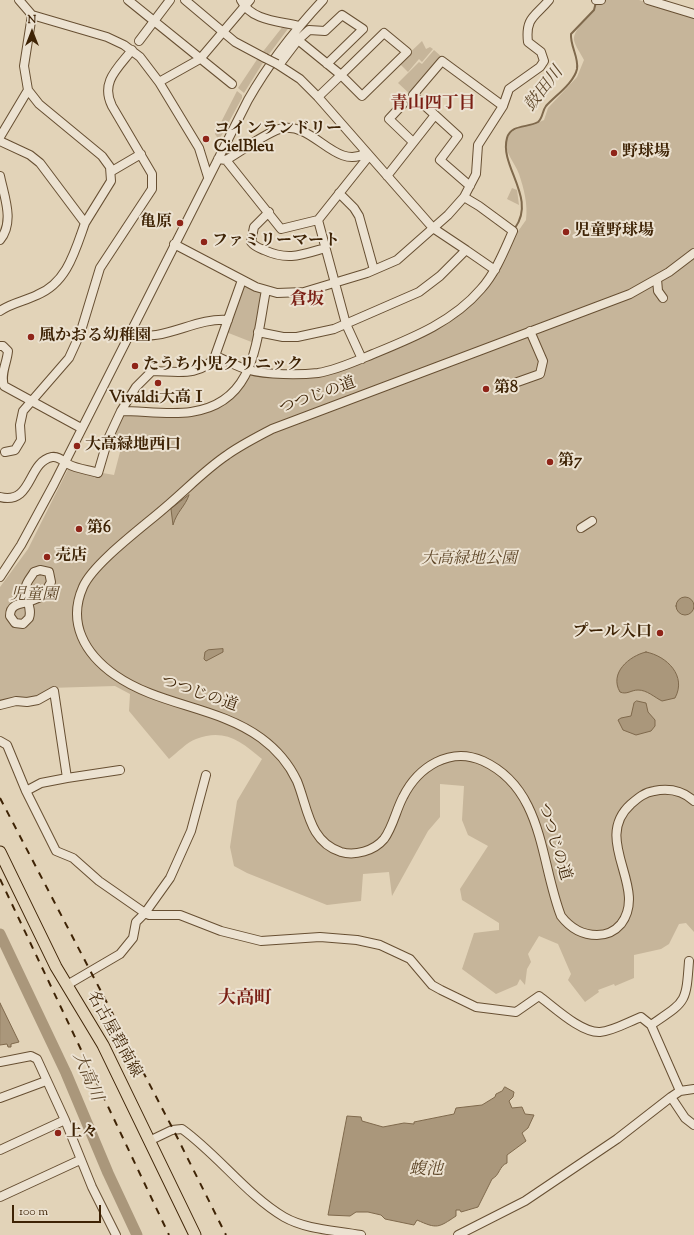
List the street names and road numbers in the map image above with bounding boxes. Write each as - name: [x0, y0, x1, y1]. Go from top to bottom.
- street label: つつじの道: [277, 374, 359, 420]
- street label: つつじの道: [158, 673, 240, 717]
- street label: つつじの道: [532, 801, 574, 883]
- street label: 名古屋碧南線: [81, 988, 145, 1082]

